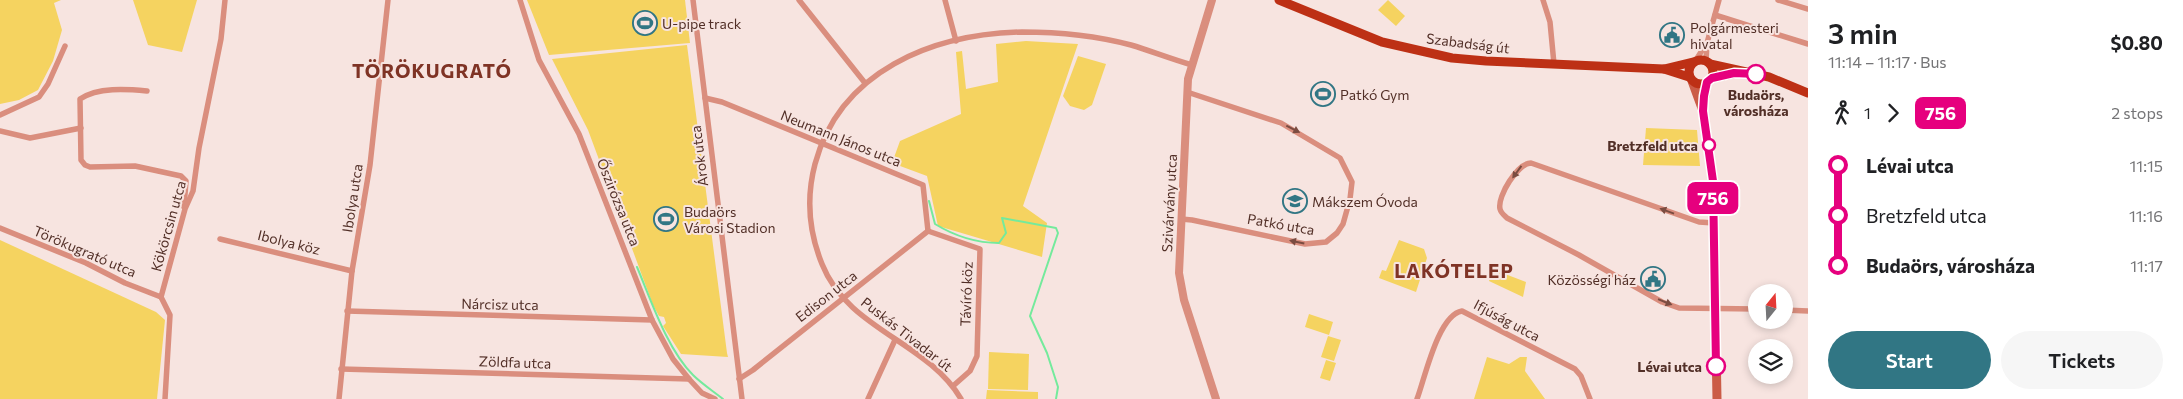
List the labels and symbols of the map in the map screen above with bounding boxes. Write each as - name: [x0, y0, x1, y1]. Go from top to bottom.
- sports icon: U-pipe track: [632, 10, 658, 36]
- place label: U-pipe track: [662, 15, 742, 32]
- place label: Polgármesteri hivatal: [1690, 19, 1779, 52]
- public building icon: Polgármesteri hivatal: [1659, 22, 1685, 48]
- street label: Szabadság út: [1425, 29, 1511, 57]
- district label: TÖRÖKUGRATÓ: [352, 59, 512, 82]
- marker: Budaörs, városháza: [1746, 64, 1766, 84]
- sports icon: Patkó Gym: [1310, 81, 1336, 107]
- place label: Patkó Gym: [1340, 86, 1410, 103]
- place label: Budaörs, városháza: [1723, 86, 1789, 119]
- street label: Neumann János utca: [778, 106, 904, 170]
- street label: Árok utca: [687, 125, 711, 187]
- one-way arrow: [1286, 125, 1300, 133]
- place label: Bretzfeld utca: [1607, 137, 1698, 154]
- marker: Bretzfeld utca: [1702, 138, 1716, 152]
- street label: Szivárvány utca: [1158, 153, 1180, 253]
- street label: Őszirózsa utca: [594, 156, 644, 248]
- street label: Ibolya utca: [338, 163, 366, 233]
- one-way arrow: [1512, 166, 1522, 179]
- street label: Kökörcsin utca: [147, 179, 189, 273]
- line badge: 756: [1684, 182, 1742, 214]
- school or university icon: Mákszem Óvoda: [1282, 188, 1308, 214]
- place label: Mákszem Óvoda: [1312, 193, 1418, 210]
- place label: Budaörs Városi Stadion: [684, 203, 776, 236]
- sports icon: Budaörs Városi Stadion: [653, 206, 679, 232]
- one-way arrow: [1659, 207, 1674, 215]
- street label: Patkó utca: [1246, 210, 1316, 238]
- street label: Törökugrató utca: [31, 222, 139, 280]
- street label: Ibolya köz: [256, 226, 322, 258]
- one-way arrow: [1289, 238, 1304, 246]
- district label: LAKÓTELEP: [1394, 259, 1514, 282]
- street label: Távíró köz: [956, 261, 976, 327]
- public building icon: Közösségi ház: [1640, 266, 1666, 292]
- street label: Edison utca: [792, 267, 860, 325]
- place label: Közösségi ház: [1547, 271, 1636, 288]
- north arrow: [1748, 284, 1792, 329]
- street label: Puskás Tivadar út: [858, 293, 956, 375]
- street label: Nárcisz utca: [461, 295, 539, 313]
- street label: Ifjúság utca: [1471, 295, 1543, 345]
- one-way arrow: [1658, 299, 1672, 307]
- street label: Zöldfa utca: [478, 352, 552, 372]
- marker: Lévai utca: [1706, 356, 1726, 376]
- place label: Lévai utca: [1637, 358, 1702, 375]

